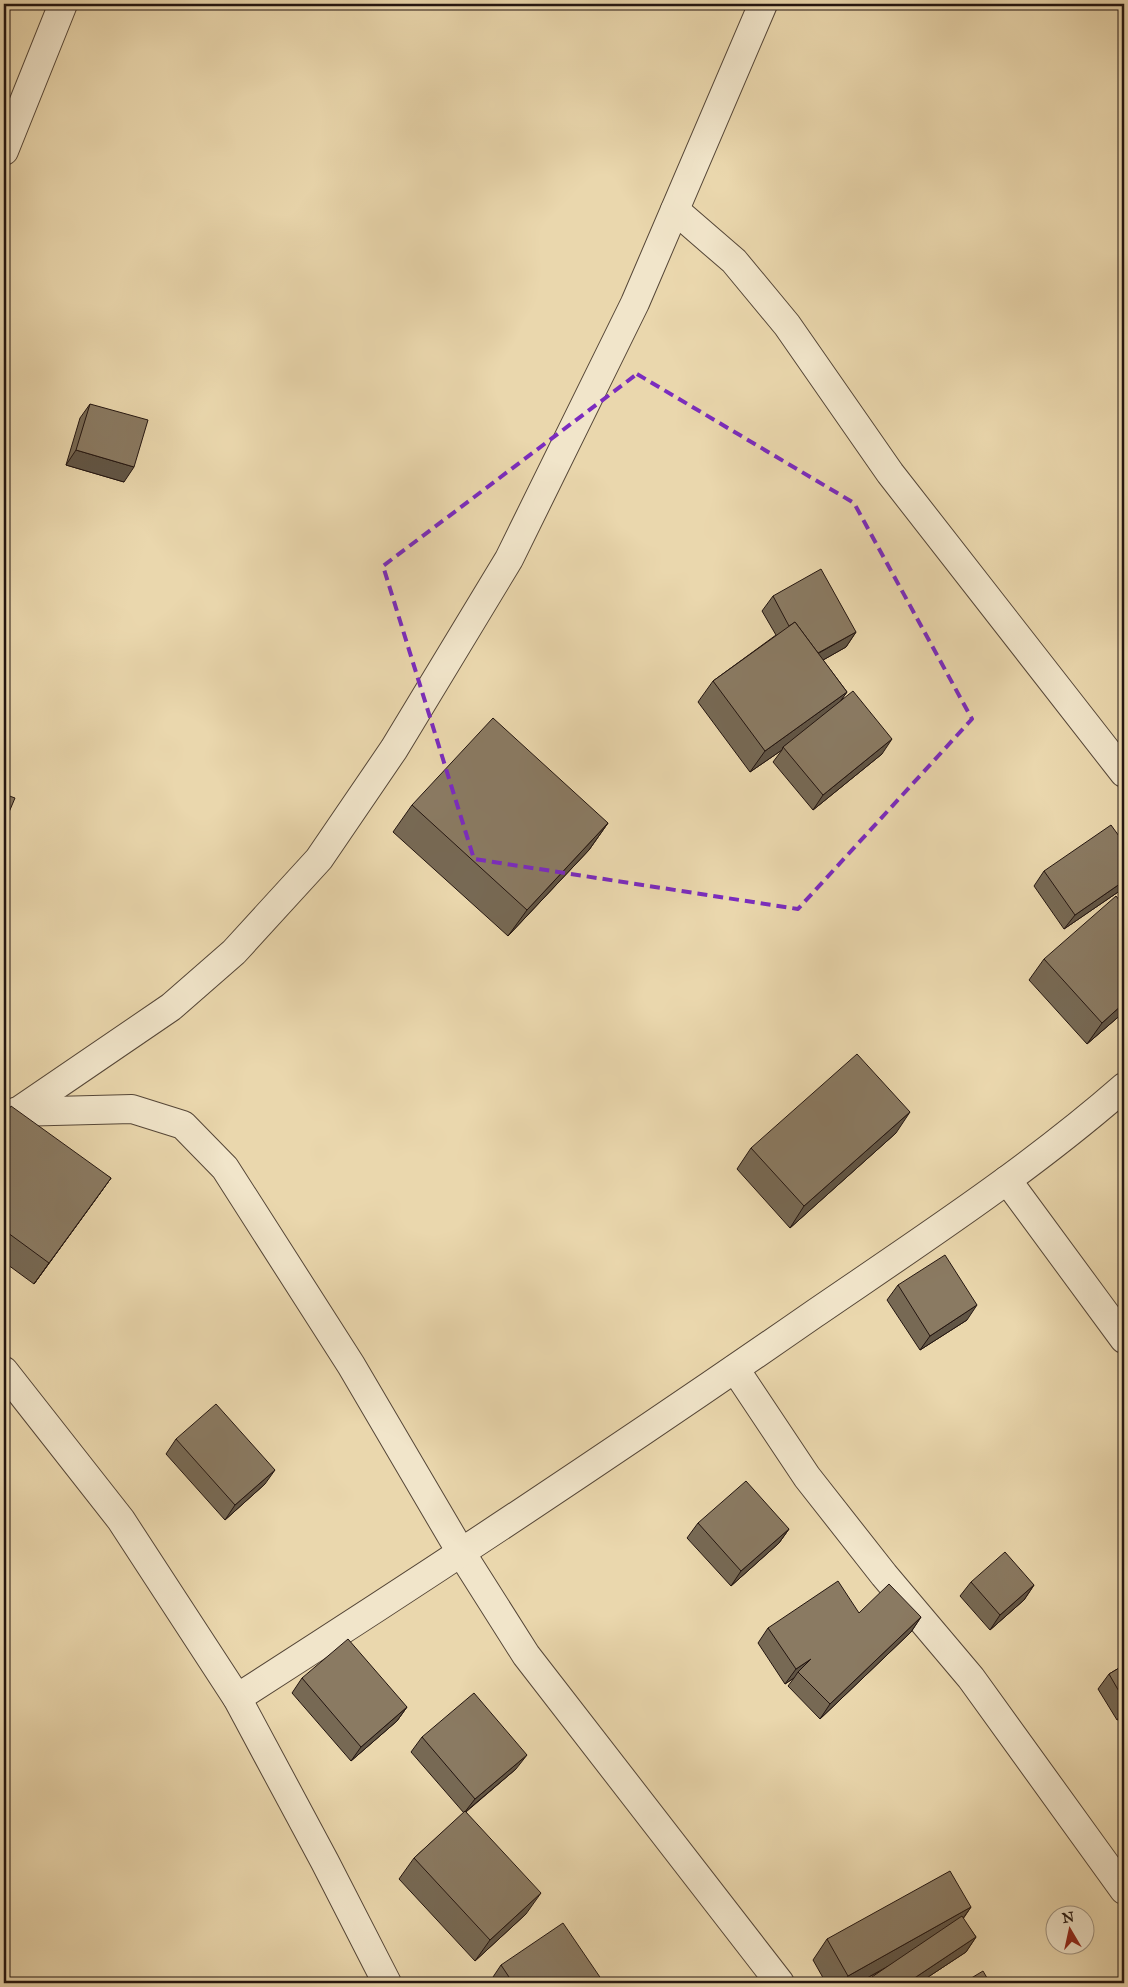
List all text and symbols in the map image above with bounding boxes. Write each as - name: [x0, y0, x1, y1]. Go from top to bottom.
- north arrow: [1046, 1904, 1096, 1954]
- text: N: [1061, 1908, 1075, 1927]

